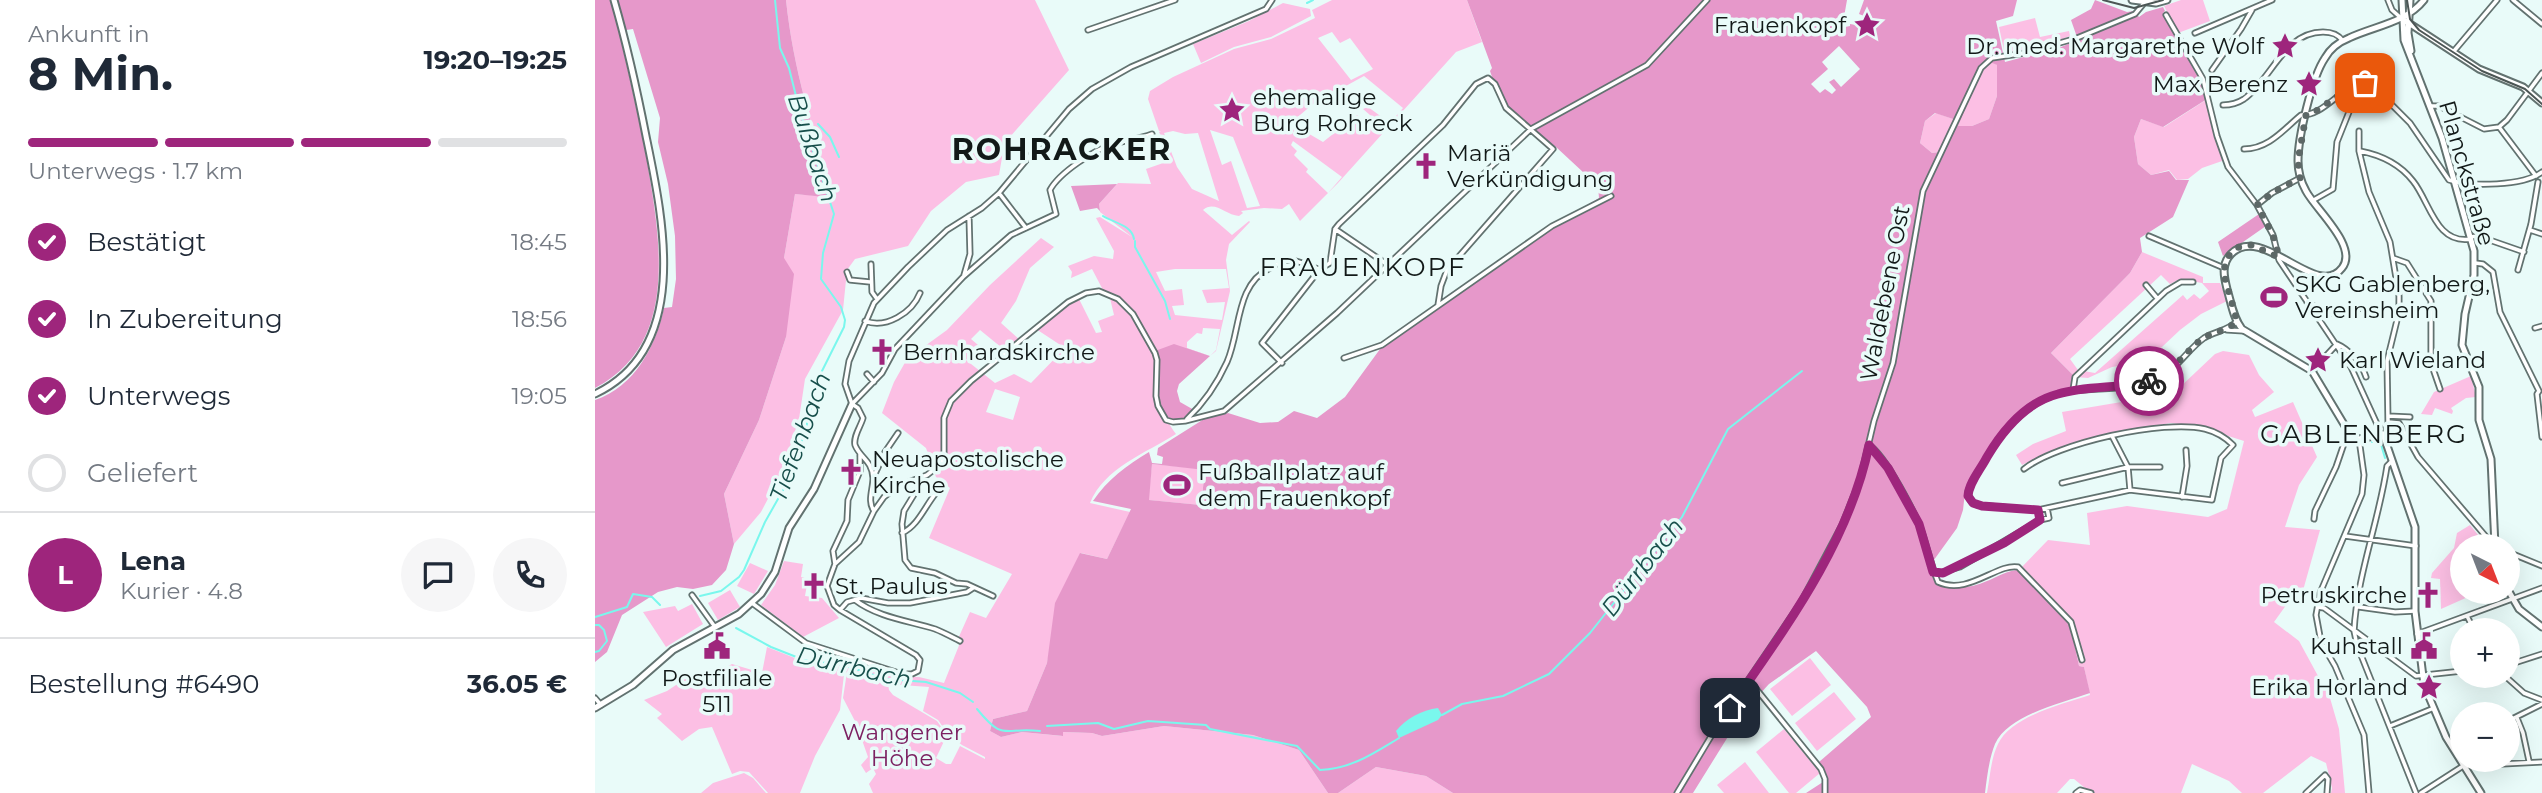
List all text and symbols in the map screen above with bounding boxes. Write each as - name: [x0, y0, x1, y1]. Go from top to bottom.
- place icon: Frauenkopf: [1852, 10, 1882, 40]
- place label: Frauenkopf: [1714, 11, 1847, 39]
- text: Ankunft in: [28, 20, 149, 48]
- place icon: Dr. med. Margarethe Wolf: [2270, 31, 2300, 61]
- place label: Dr. med. Margarethe Wolf: [1966, 32, 2265, 60]
- text: 19:20–19:25: [424, 44, 567, 76]
- text: 8 Min.: [28, 45, 173, 102]
- pin: [2335, 53, 2395, 113]
- icon: bag: [2346, 64, 2384, 102]
- place icon: Max Berenz: [2294, 69, 2324, 99]
- place label: Max Berenz: [2153, 70, 2288, 98]
- place label: ehemalige Burg Rohreck: [1253, 83, 1413, 137]
- water label: Bußbach: [782, 90, 844, 206]
- place icon: ehemalige Burg Rohreck: [1217, 95, 1247, 125]
- street label: Planckstraße: [2433, 97, 2501, 249]
- district label: ROHRACKER: [952, 131, 1172, 168]
- place label: Mariä Verkündigung: [1447, 139, 1614, 193]
- church icon: Mariä Verkündigung: [1411, 151, 1441, 181]
- text: Unterwegs · 1.7 km: [28, 157, 243, 185]
- street label: Waldebene Ost: [1854, 203, 1916, 383]
- icon: check: [28, 223, 66, 261]
- text: Bestätigt: [87, 226, 206, 258]
- text: 18:45: [511, 228, 567, 256]
- district label: FRAUENKOPF: [1260, 251, 1466, 283]
- place label: SKG Gablenberg, Vereinsheim: [2295, 270, 2490, 324]
- sports icon: SKG Gablenberg, Vereinsheim: [2259, 282, 2289, 312]
- icon: check: [28, 300, 66, 338]
- text: In Zubereitung: [87, 303, 283, 335]
- text: 18:56: [512, 305, 567, 333]
- church icon: Bernhardskirche: [867, 337, 897, 367]
- place label: Bernhardskirche: [903, 338, 1095, 366]
- place icon: Karl Wieland: [2303, 345, 2333, 375]
- courier: [2114, 346, 2184, 416]
- place label: Karl Wieland: [2339, 346, 2486, 374]
- icon: bike: [2130, 362, 2168, 400]
- water label: Tiefenbach: [763, 368, 837, 506]
- icon: check: [28, 377, 66, 415]
- text: Unterwegs: [87, 380, 230, 412]
- text: 19:05: [512, 382, 567, 410]
- district label: GABLENBERG: [2260, 418, 2468, 450]
- place label: Neuapostolische Kirche: [872, 445, 1064, 499]
- text: Geliefert: [87, 457, 198, 489]
- church icon: Neuapostolische Kirche: [836, 457, 866, 487]
- place label: Fußballplatz auf dem Frauenkopf: [1198, 458, 1391, 512]
- sports icon: Fußballplatz auf dem Frauenkopf: [1162, 470, 1192, 500]
- water label: Dürrbach: [1595, 512, 1689, 622]
- north arrow: [2450, 534, 2520, 604]
- map controls: [2450, 534, 2520, 772]
- button: chat: [401, 538, 475, 612]
- button: phone: [493, 538, 567, 612]
- text: Lena: [120, 545, 186, 577]
- text: L: [57, 559, 73, 591]
- church icon: St. Paulus: [799, 571, 829, 601]
- place label: St. Paulus: [835, 572, 948, 600]
- text: Kurier · 4.8: [120, 577, 243, 605]
- church icon: Petruskirche: [2413, 580, 2443, 610]
- place label: Petruskirche: [2261, 581, 2407, 609]
- button: +: [2450, 618, 2520, 688]
- public building icon: Postfiliale 511: [702, 631, 732, 661]
- public building icon: Kuhstall: [2409, 631, 2439, 661]
- place label: Kuhstall: [2310, 632, 2403, 660]
- water label: Dürrbach: [794, 640, 914, 694]
- place label: Postfiliale 511: [662, 664, 772, 718]
- text: Bestellung #6490: [28, 668, 259, 700]
- text: 36.05 €: [467, 668, 567, 700]
- place icon: Erika Horland: [2414, 672, 2444, 702]
- place label: Erika Horland: [2251, 673, 2408, 701]
- pin: [1700, 678, 1760, 738]
- icon: home: [1711, 689, 1749, 727]
- button: −: [2450, 702, 2520, 772]
- park label: Wangener Höhe: [841, 718, 963, 772]

